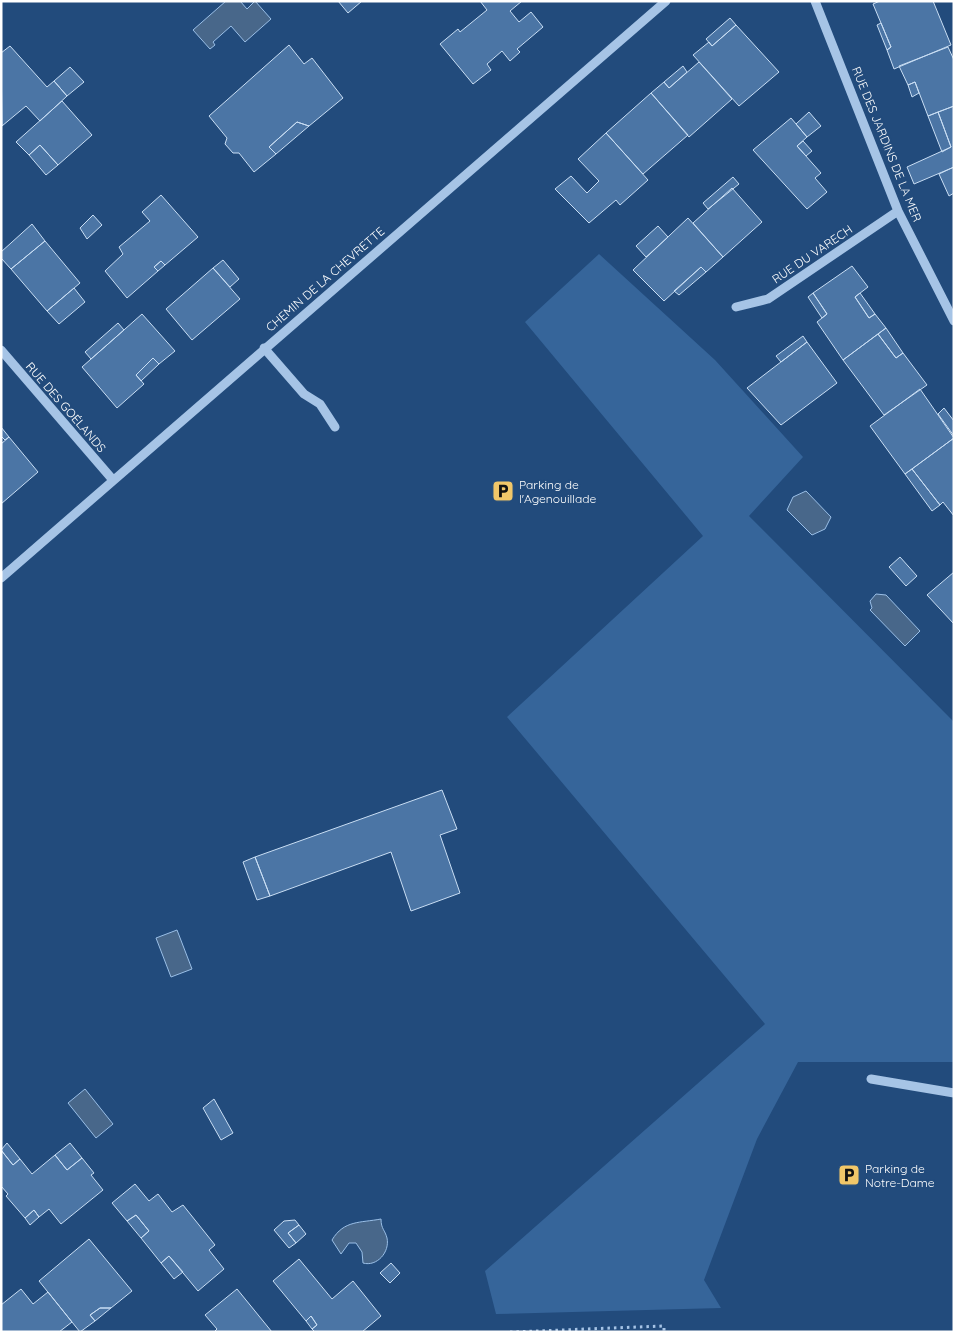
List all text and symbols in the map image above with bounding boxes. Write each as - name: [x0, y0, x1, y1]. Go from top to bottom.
- street label: RUE DES JARDINS DE LA MER: [849, 64, 925, 224]
- street label: RUE DU VARECH: [769, 222, 855, 286]
- street label: CHEMIN DE LA CHEVRETTE: [263, 223, 387, 335]
- street label: RUE DES GOÉLANDS: [23, 359, 109, 455]
- place label: Parking de l'Agenouillade: [519, 477, 597, 506]
- parking icon: Parking de l'Agenouillade: [491, 479, 515, 503]
- place label: Parking de Notre-Dame: [865, 1161, 935, 1190]
- parking icon: Parking de Notre-Dame: [837, 1163, 861, 1187]

